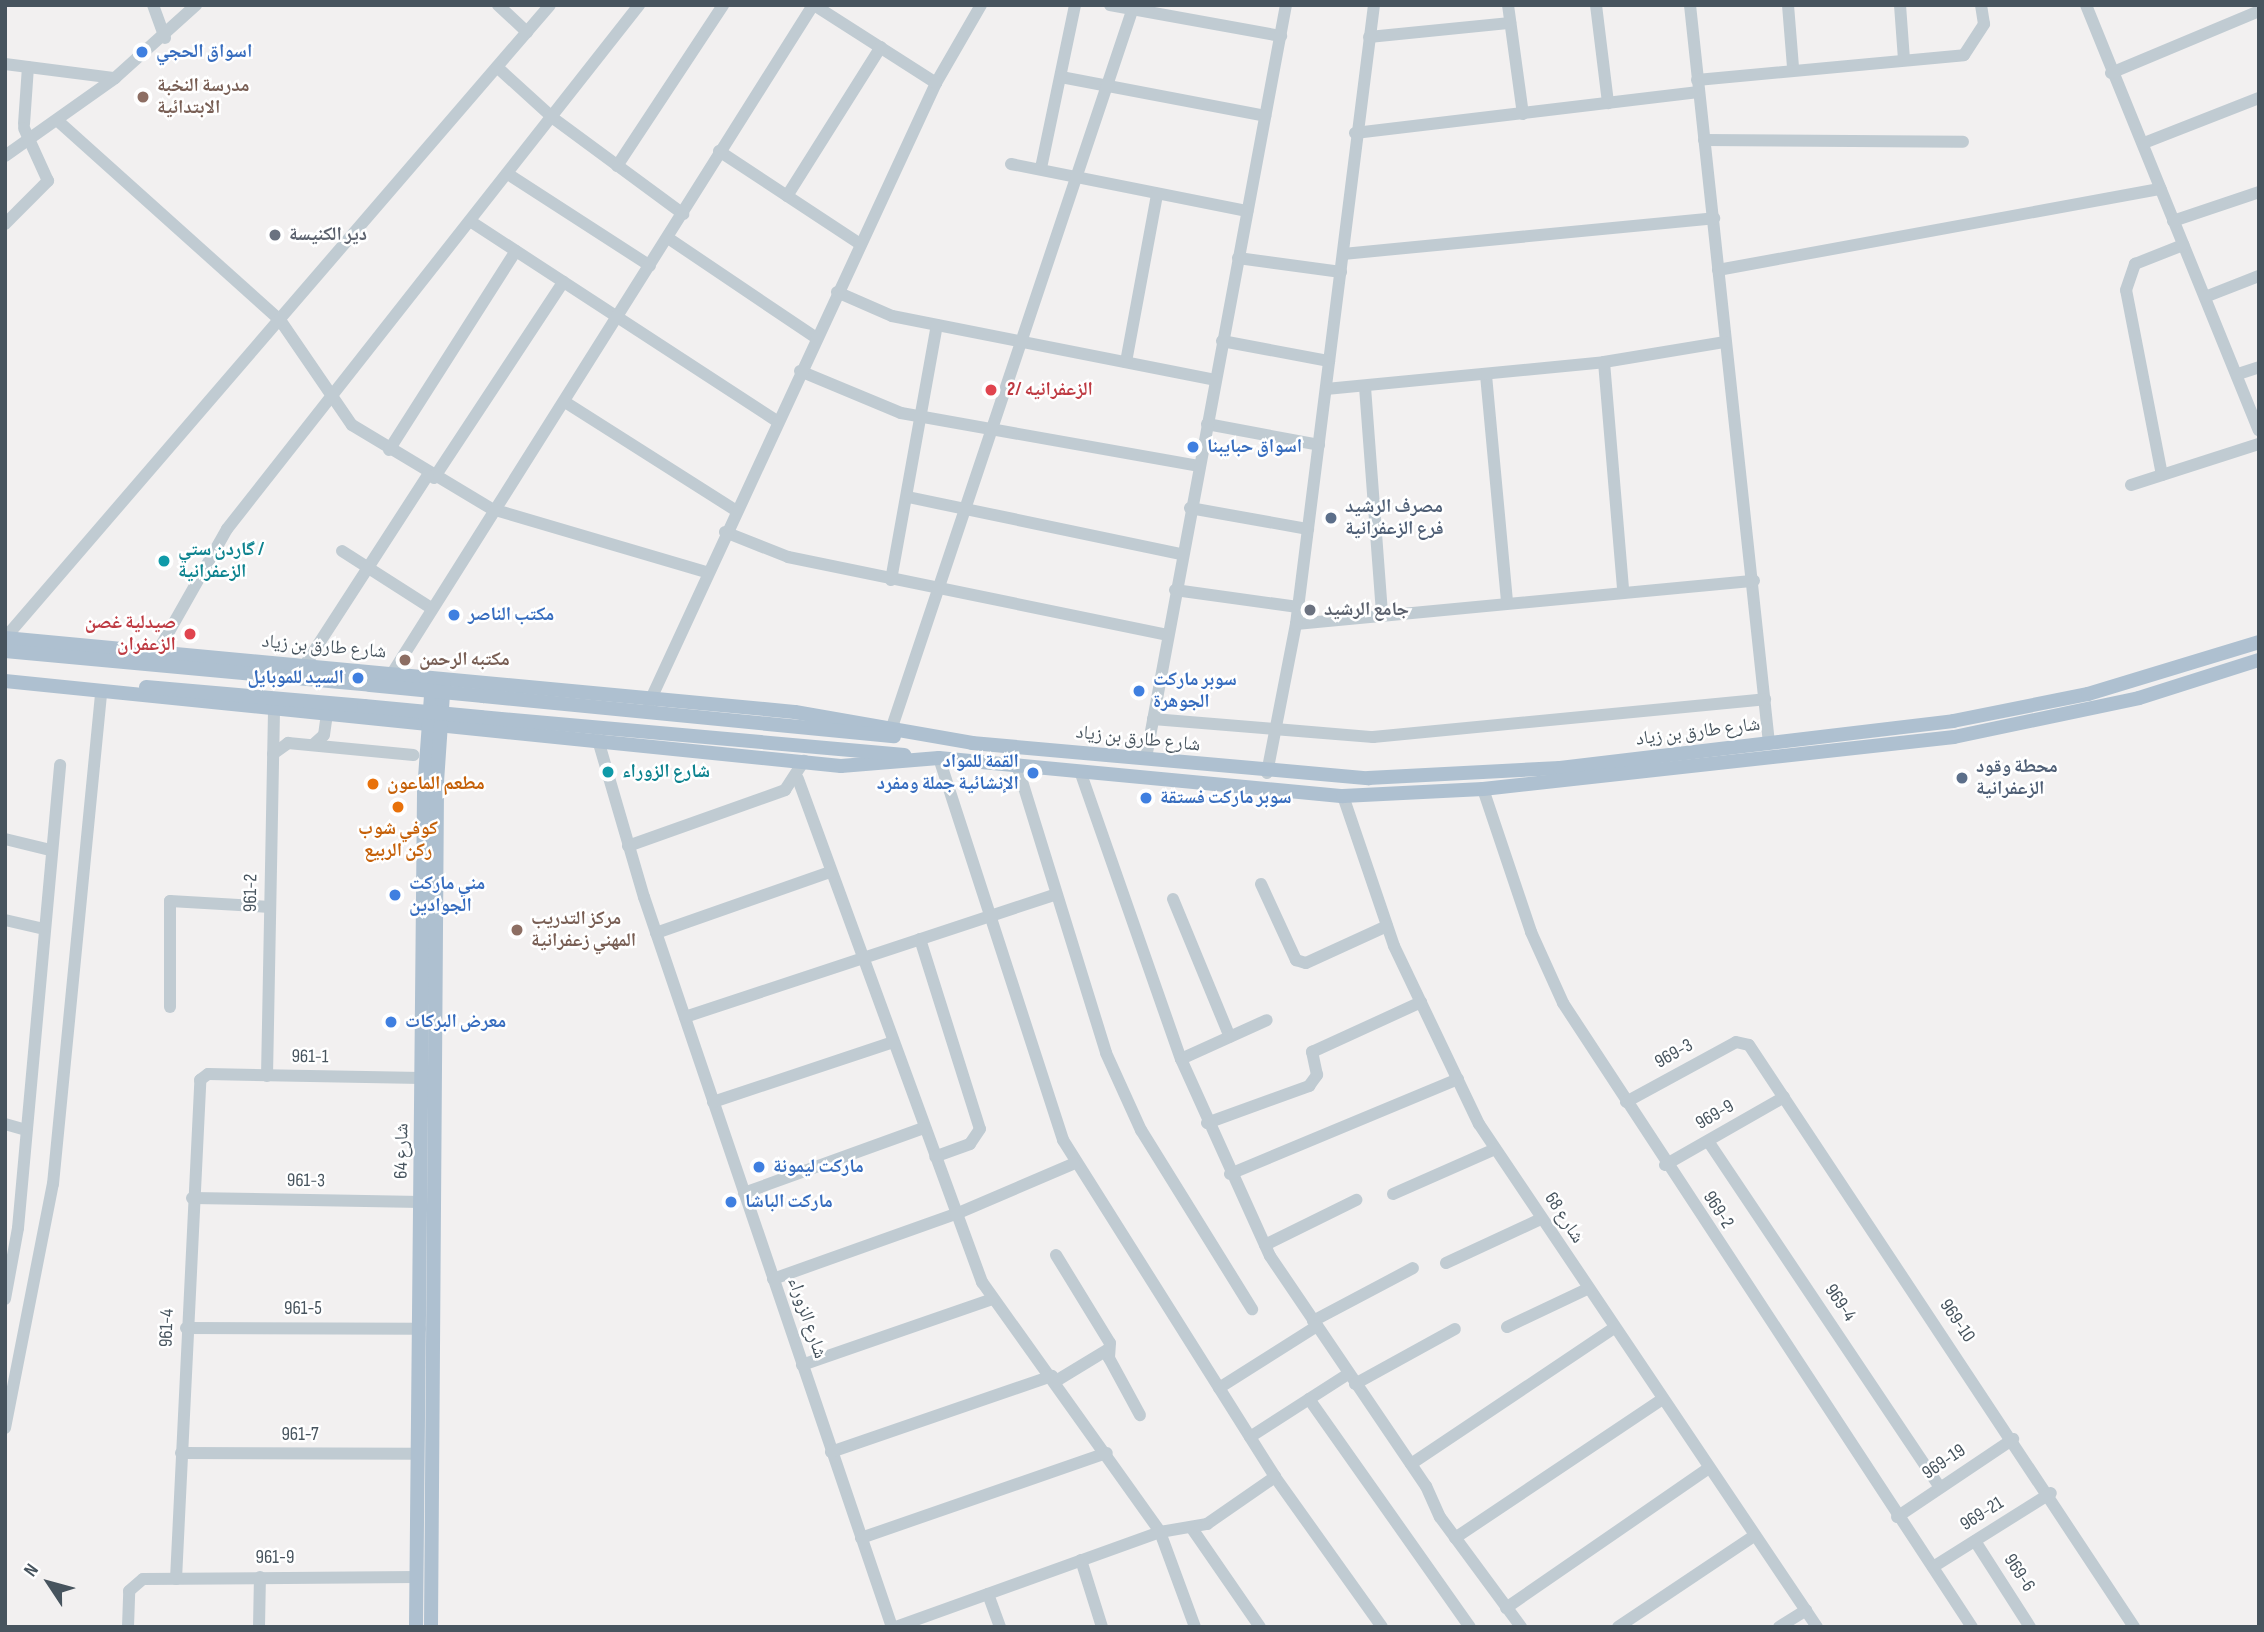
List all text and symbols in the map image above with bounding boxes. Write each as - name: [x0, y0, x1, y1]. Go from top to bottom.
- place label: اسواق الحجي: [156, 41, 252, 63]
- marker: اسواق الحجي: [134, 44, 150, 60]
- place label: مدرسة النخبة الابتدائية: [157, 75, 249, 119]
- marker: مدرسة النخبة الابتدائية: [135, 89, 151, 105]
- place label: دير الكنيسة: [289, 224, 367, 246]
- marker: دير الكنيسة: [267, 227, 283, 243]
- place label: الزعفرانيه /2: [1007, 379, 1093, 401]
- marker: الزعفرانيه /2: [981, 380, 1001, 400]
- place label: اسواق حبايبنا: [1207, 436, 1302, 458]
- marker: اسواق حبايبنا: [1185, 439, 1201, 455]
- place label: مصرف الرشيد فرع الزعفرانية: [1345, 496, 1444, 540]
- marker: مصرف الرشيد فرع الزعفرانية: [1323, 510, 1339, 526]
- place label: گاردن ستي / الزعفرانية: [178, 539, 264, 583]
- marker: گاردن ستي / الزعفرانية: [156, 553, 172, 569]
- place label: جامع الرشيد: [1324, 599, 1409, 621]
- marker: جامع الرشيد: [1302, 602, 1318, 618]
- place label: مكتب الناصر: [468, 604, 554, 626]
- marker: مكتب الناصر: [446, 607, 462, 623]
- place label: صيدلية غصن الزعفران: [85, 612, 176, 656]
- marker: صيدلية غصن الزعفران: [182, 626, 198, 642]
- street label: شارع طارق بن زياد: [261, 630, 387, 664]
- place label: مكتبه الرحمن: [419, 649, 510, 671]
- marker: مكتبه الرحمن: [397, 652, 413, 668]
- place label: السيد للموبايل: [247, 667, 344, 689]
- place label: سوبر ماركت الجوهرة: [1153, 669, 1237, 713]
- marker: السيد للموبايل: [350, 670, 366, 686]
- marker: سوبر ماركت الجوهرة: [1131, 683, 1147, 699]
- street label: شارع طارق بن زياد: [1635, 713, 1761, 751]
- street label: شارع طارق بن زياد: [1075, 721, 1201, 757]
- place label: القمة للمواد الإنشائية جملة ومفرد: [877, 751, 1019, 795]
- place label: محطة وقود الزعفرانية: [1976, 756, 2058, 800]
- place label: شارع الزوراء: [622, 761, 710, 783]
- marker: شارع الزوراء: [600, 764, 616, 780]
- marker: القمة للمواد الإنشائية جملة ومفرد: [1025, 765, 1041, 781]
- marker: محطة وقود الزعفرانية: [1954, 770, 1970, 786]
- place label: مطعم الماعون: [387, 773, 485, 795]
- marker: مطعم الماعون: [365, 776, 381, 792]
- place label: سوبر ماركت فستقة: [1160, 787, 1292, 809]
- marker: سوبر ماركت فستقة: [1138, 790, 1154, 806]
- marker: كوفي شوب ركن الربيع: [390, 799, 406, 815]
- place label: كوفي شوب ركن الربيع: [358, 818, 438, 862]
- place label: مني ماركت الجوادين: [409, 873, 485, 917]
- street label: 961-2: [239, 874, 263, 912]
- marker: مني ماركت الجوادين: [387, 887, 403, 903]
- place label: مركز التدريب المهني زعفرانية: [531, 908, 636, 952]
- marker: مركز التدريب المهني زعفرانية: [509, 922, 525, 938]
- place label: معرض البركات: [405, 1011, 506, 1033]
- marker: معرض البركات: [383, 1014, 399, 1030]
- street label: 969-3: [1651, 1034, 1697, 1074]
- street label: 961-1: [291, 1045, 329, 1069]
- street label: 969-9: [1692, 1095, 1738, 1135]
- street label: شارع 64: [390, 1123, 414, 1179]
- place label: ماركت ليمونة: [773, 1156, 864, 1178]
- marker: ماركت ليمونة: [751, 1159, 767, 1175]
- street label: 961-3: [287, 1169, 325, 1193]
- street label: 969-2: [1698, 1187, 1738, 1233]
- street label: شارع 68: [1539, 1188, 1589, 1248]
- place label: ماركت الباشا: [745, 1191, 833, 1213]
- marker: ماركت الباشا: [723, 1194, 739, 1210]
- street label: شارع الزوراء: [782, 1274, 832, 1362]
- street label: 969-4: [1819, 1280, 1861, 1326]
- street label: 969-10: [1934, 1295, 1980, 1347]
- street label: 961-5: [284, 1298, 322, 1320]
- street label: 961-4: [155, 1308, 179, 1348]
- street label: 961-7: [281, 1424, 319, 1446]
- street label: 969-19: [1918, 1439, 1970, 1485]
- street label: 969-21: [1956, 1492, 2008, 1536]
- street label: 961-9: [256, 1547, 294, 1569]
- north arrow: [14, 1548, 84, 1618]
- street label: 969-6: [1998, 1550, 2040, 1596]
- text: N: [19, 1559, 44, 1581]

